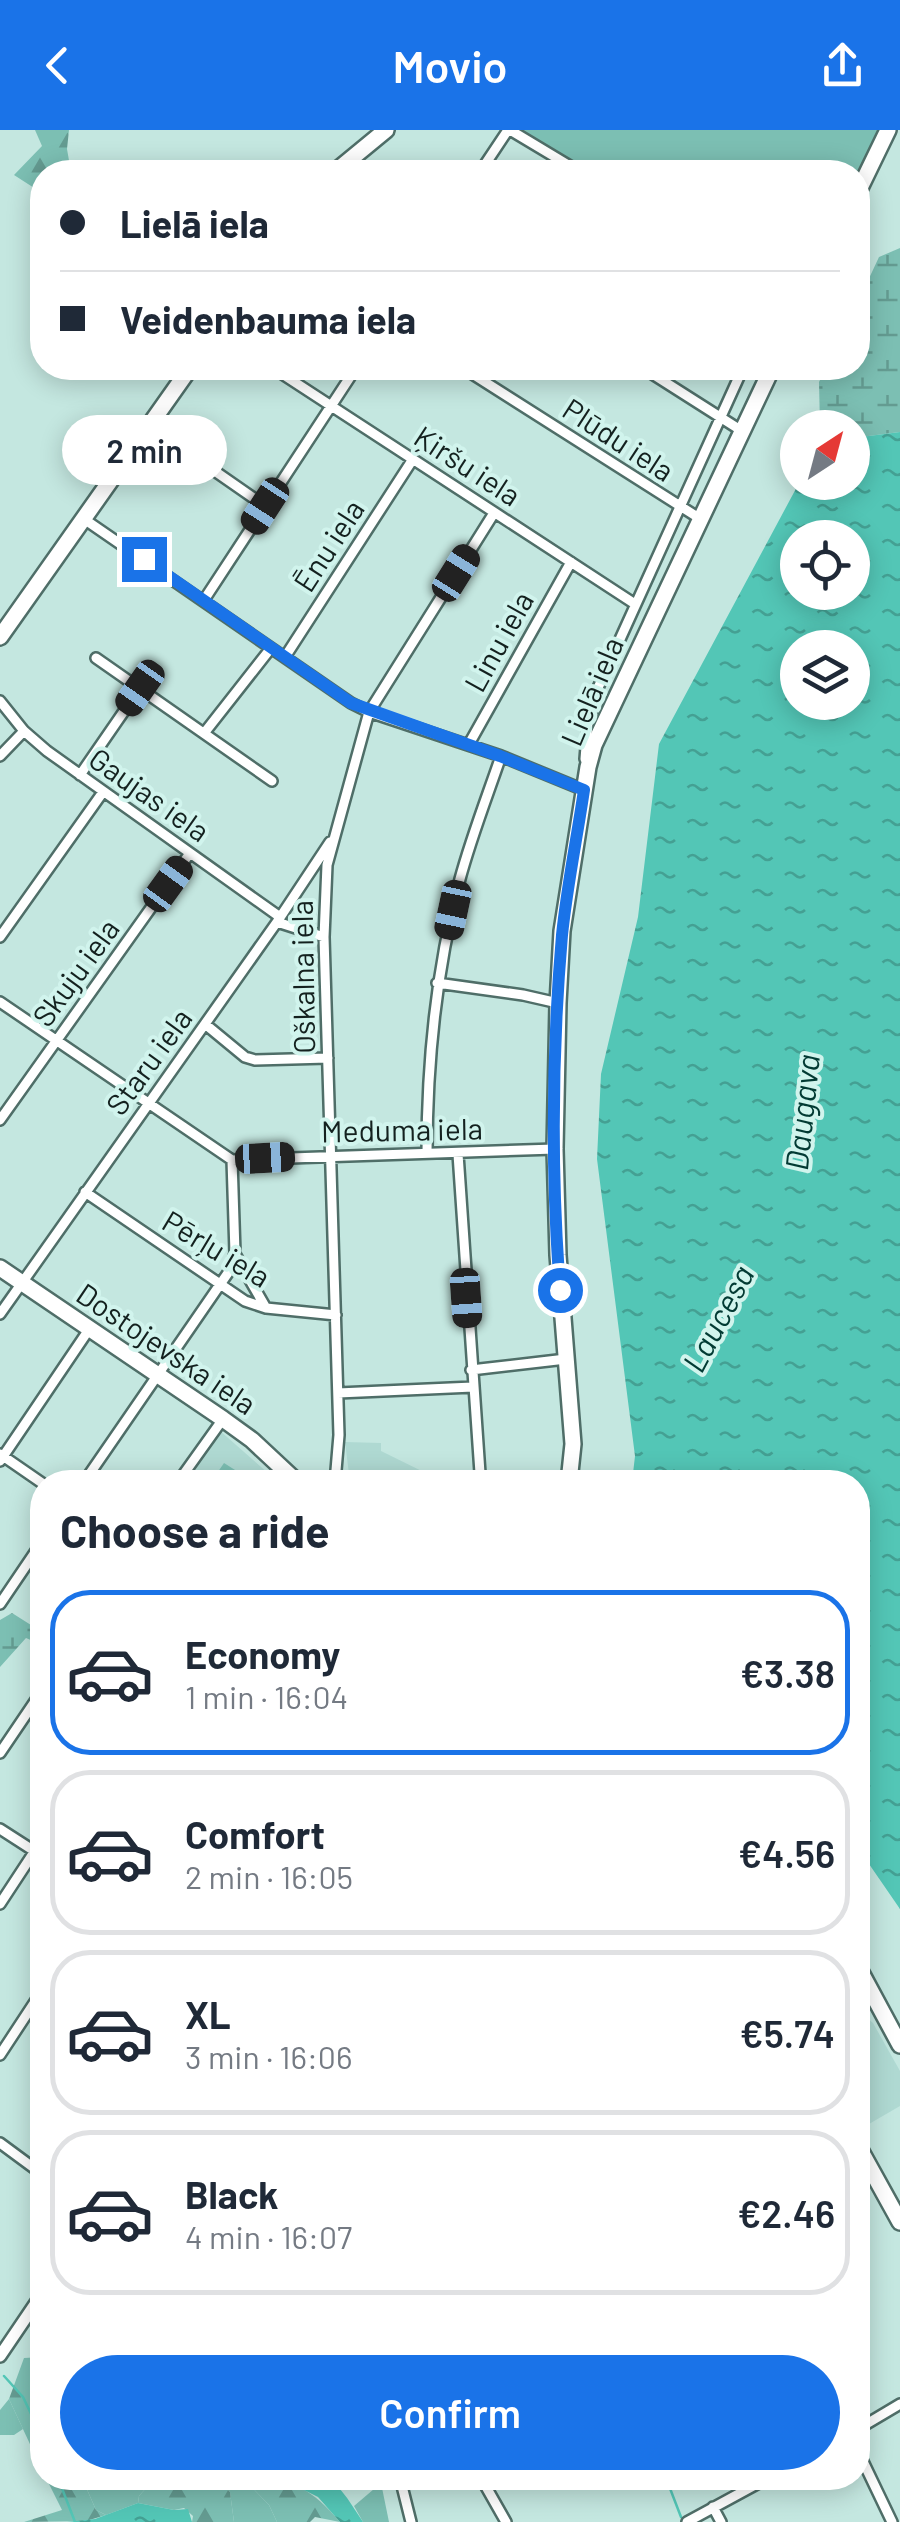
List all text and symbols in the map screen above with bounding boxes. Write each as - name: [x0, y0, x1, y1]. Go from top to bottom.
- icon: back: [30, 38, 85, 93]
- text: Movio: [392, 38, 508, 92]
- icon: share: [815, 38, 870, 93]
- text: Lielā iela: [120, 200, 269, 246]
- text: Veidenbauma iela: [120, 296, 416, 342]
- street label: Plūdu iela: [557, 390, 681, 488]
- north arrow: [780, 410, 870, 500]
- map controls: [780, 410, 870, 720]
- callout: 2 min: [62, 414, 226, 484]
- street label: Ķiršu iela: [408, 417, 528, 513]
- text: 2 min: [106, 431, 183, 469]
- car: [236, 473, 294, 539]
- street label: Ēnu iela: [285, 492, 371, 598]
- button: locate: [780, 520, 870, 610]
- route end: [122, 537, 167, 582]
- car: [427, 540, 485, 606]
- street label: Linu iela: [456, 585, 540, 697]
- button: layers: [780, 630, 870, 720]
- street label: Lielā iela: [552, 631, 630, 751]
- car: [111, 655, 169, 721]
- street label: Gaujas iela: [83, 740, 217, 848]
- car: [138, 851, 198, 917]
- car: [432, 878, 474, 942]
- street label: Oškalna iela: [283, 900, 321, 1054]
- street label: Skuju iela: [24, 911, 126, 1033]
- street label: Staru iela: [97, 1001, 199, 1121]
- water label: Daugava: [776, 1052, 826, 1172]
- street label: Meduma iela: [321, 1110, 483, 1148]
- car: [234, 1141, 296, 1175]
- street label: Pērļu iela: [157, 1202, 277, 1294]
- water label: Laucesa: [673, 1258, 761, 1378]
- car: [449, 1267, 483, 1329]
- route start: [538, 1268, 583, 1313]
- street label: Dostojevska iela: [70, 1275, 264, 1421]
- text: Choose a ride: [60, 1503, 330, 1557]
- icon: car: [65, 1628, 155, 1718]
- text: Economy: [185, 1631, 340, 1677]
- text: €3.38: [740, 1650, 835, 1696]
- text: 1 min · 16:04: [185, 1677, 348, 1715]
- icon: car: [65, 1808, 155, 1898]
- text: Comfort: [185, 1811, 325, 1857]
- text: €4.56: [738, 1830, 835, 1876]
- text: 2 min · 16:05: [185, 1857, 353, 1895]
- icon: car: [65, 1988, 155, 2078]
- text: XL: [185, 1991, 231, 2037]
- text: €5.74: [740, 2010, 835, 2056]
- text: 3 min · 16:06: [185, 2037, 352, 2075]
- icon: car: [65, 2168, 155, 2258]
- text: Black: [185, 2171, 279, 2217]
- text: €2.46: [737, 2190, 835, 2236]
- text: 4 min · 16:07: [185, 2217, 352, 2255]
- button: Confirm: [60, 2355, 840, 2470]

